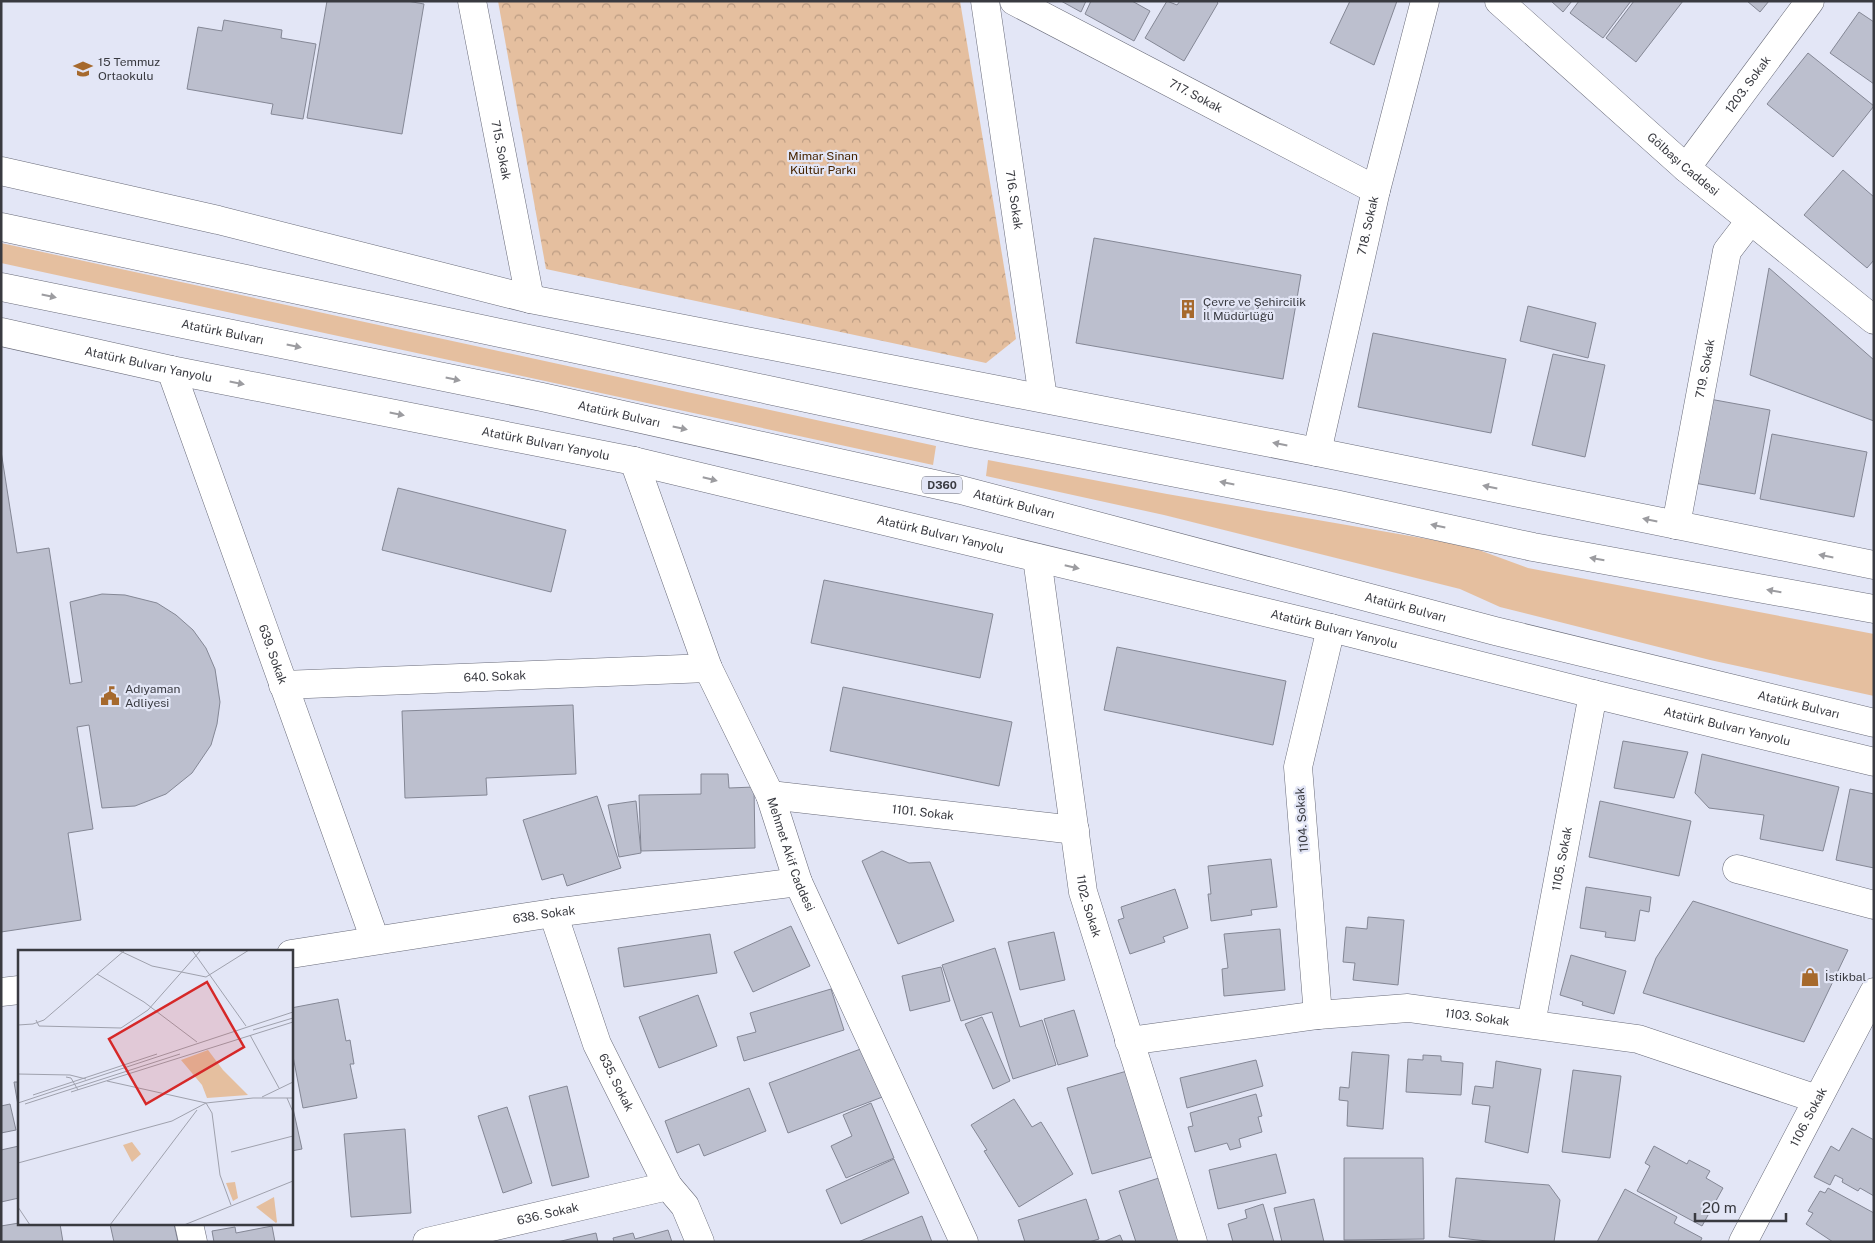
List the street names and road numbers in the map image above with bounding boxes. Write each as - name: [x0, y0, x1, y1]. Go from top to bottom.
- street label: 1203. Sokak: [1722, 53, 1774, 116]
- street label: 717. Sokak: [1167, 76, 1225, 116]
- street label: 715. Sokak: [488, 119, 514, 181]
- street label: Gölbaşı Caddesi: [1644, 130, 1722, 199]
- street label: 716. Sokak: [1003, 169, 1025, 231]
- street label: 718. Sokak: [1354, 194, 1381, 257]
- street label: Atatürk Bulvarı: [180, 317, 265, 347]
- street label: 719. Sokak: [1693, 338, 1718, 400]
- street label: Atatürk Bulvarı Yanyolu: [83, 344, 213, 385]
- street label: Atatürk Bulvarı: [577, 398, 661, 430]
- street label: Atatürk Bulvarı Yanyolu: [481, 424, 611, 463]
- road number: D360: [922, 476, 962, 494]
- street label: Atatürk Bulvarı: [972, 487, 1056, 521]
- street label: Atatürk Bulvarı Yanyolu: [875, 512, 1005, 556]
- street label: Atatürk Bulvarı: [1363, 590, 1448, 625]
- street label: Atatürk Bulvarı Yanyolu: [1269, 607, 1399, 651]
- street label: 639. Sokak: [256, 622, 290, 686]
- street label: 640. Sokak: [463, 668, 527, 685]
- street label: Atatürk Bulvarı: [1756, 688, 1841, 721]
- street label: Atatürk Bulvarı Yanyolu: [1662, 704, 1792, 749]
- street label: 1104. Sokak: [1293, 787, 1311, 853]
- street label: Mehmet Akif Caddesi: [764, 796, 817, 913]
- street label: 1101. Sokak: [891, 802, 955, 823]
- street label: 1105. Sokak: [1549, 825, 1575, 892]
- street label: 1102. Sokak: [1074, 874, 1104, 939]
- street label: 638. Sokak: [512, 903, 576, 926]
- street label: 1103. Sokak: [1444, 1006, 1511, 1029]
- street label: 635. Sokak: [596, 1051, 637, 1114]
- street label: 1106. Sokak: [1787, 1085, 1830, 1149]
- street label: 636. Sokak: [516, 1200, 580, 1228]

